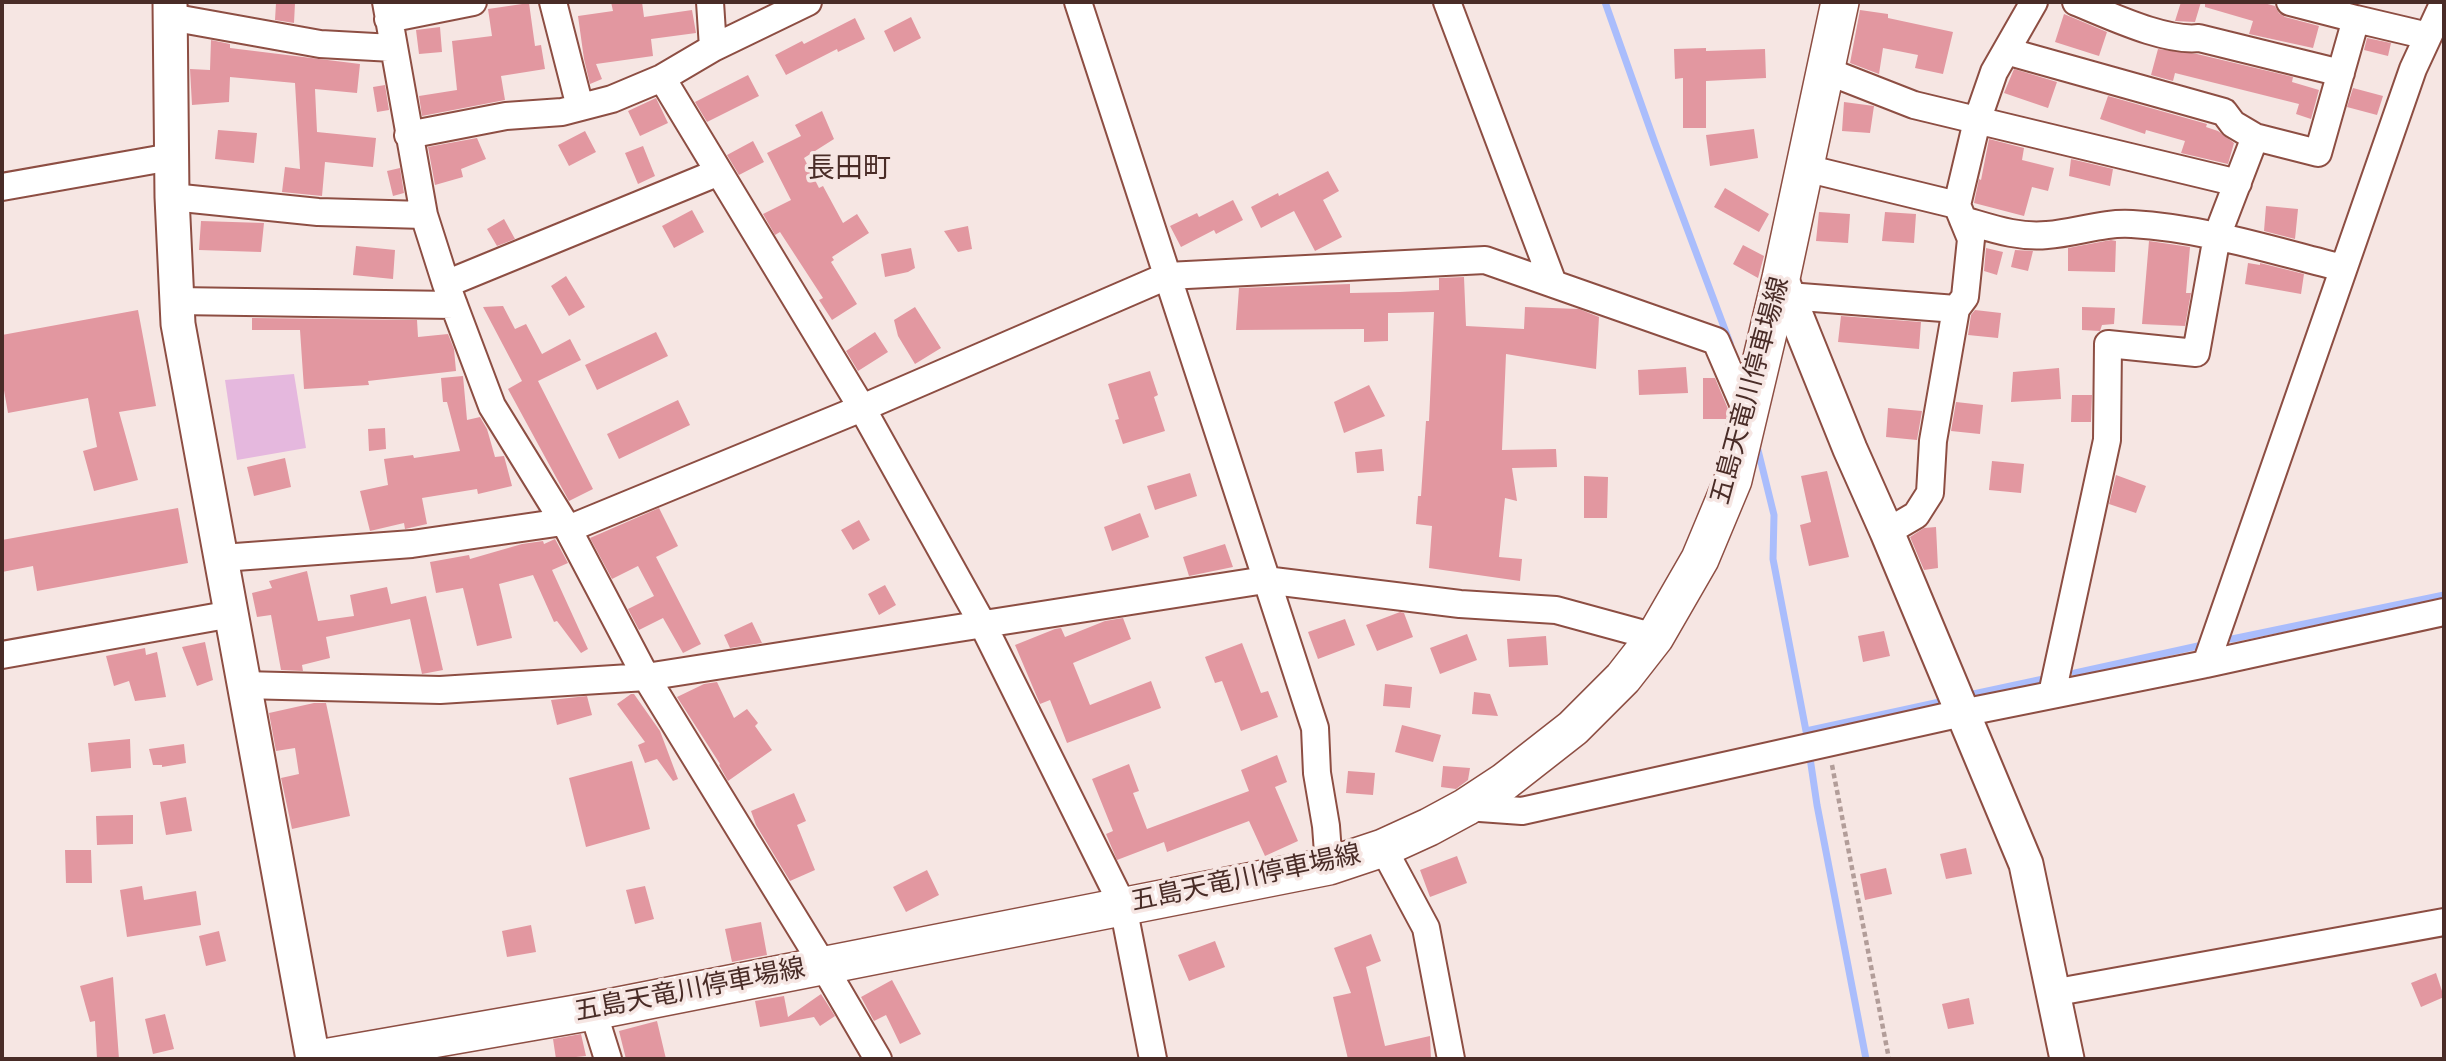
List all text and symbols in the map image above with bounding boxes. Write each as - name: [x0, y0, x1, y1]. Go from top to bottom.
- district label: 長田町: [807, 153, 891, 187]
- street label: 五島天竜川停車場線: [1706, 274, 1796, 508]
- street label: 五島天竜川停車場線: [1128, 839, 1364, 919]
- street label: 五島天竜川停車場線: [572, 953, 808, 1029]

